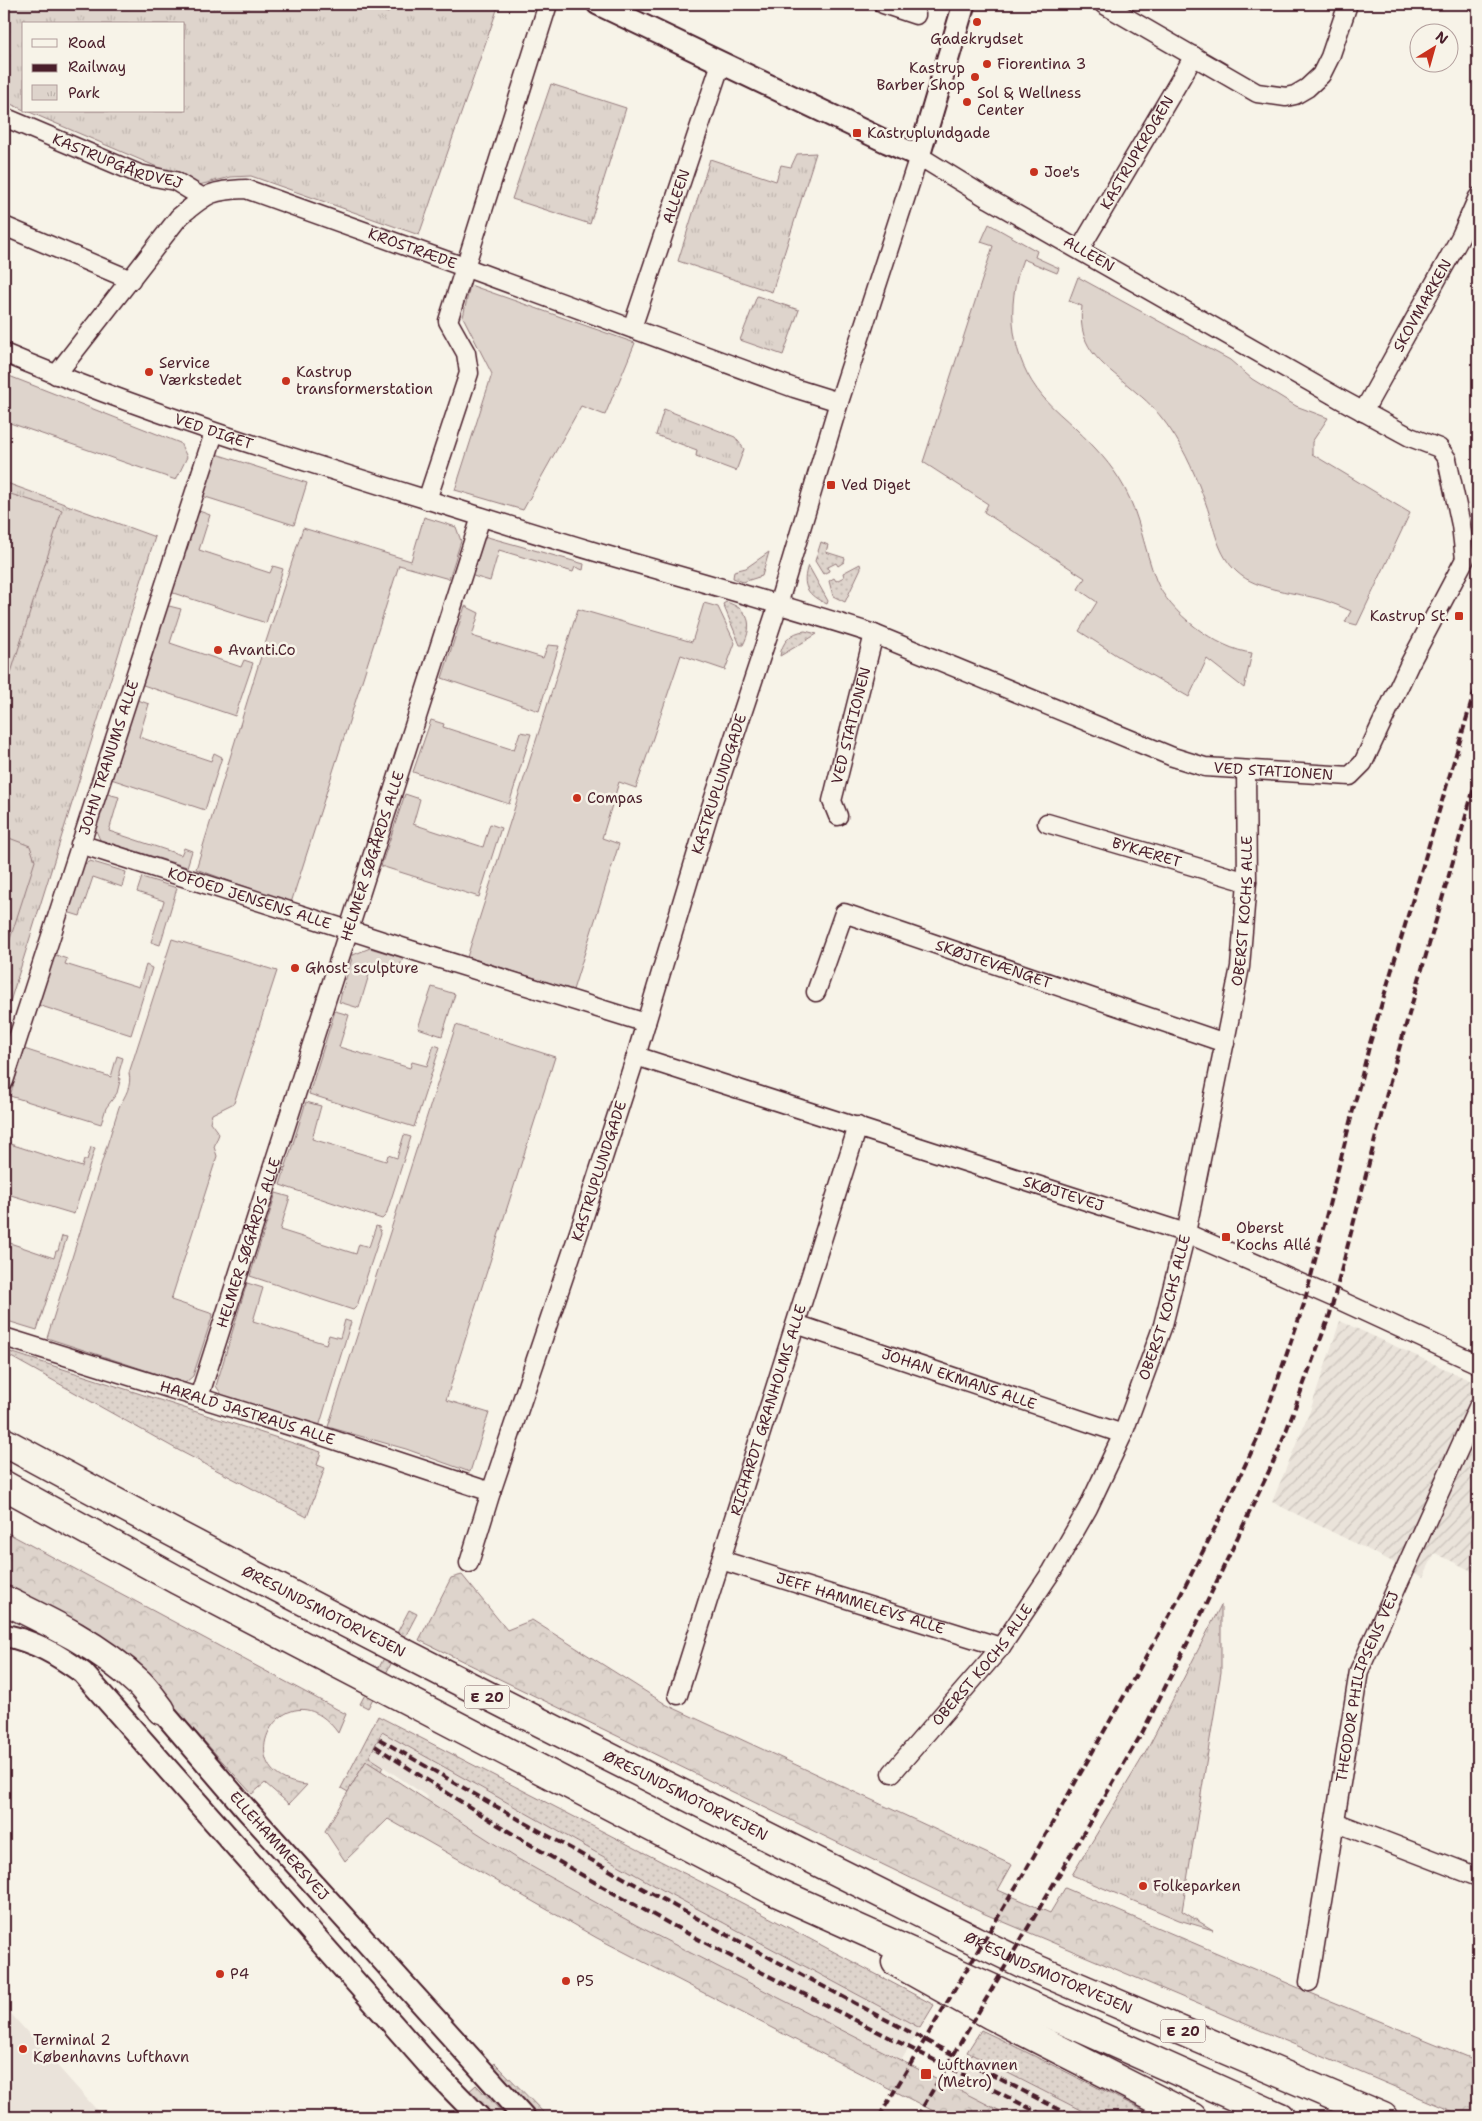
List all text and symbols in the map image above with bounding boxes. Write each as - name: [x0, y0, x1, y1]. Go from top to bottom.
- marker: Gadekrydset: [971, 16, 983, 28]
- legend: [22, 22, 185, 112]
- north arrow: [1410, 22, 1460, 72]
- text: N: [1432, 27, 1452, 48]
- place label: Gadekrydset: [930, 29, 1024, 49]
- text: Road: [68, 33, 106, 53]
- place label: Fiorentina 3: [997, 54, 1086, 74]
- text: Railway: [68, 57, 126, 77]
- place label: Kastrup Barber Shop: [876, 58, 965, 95]
- marker: Fiorentina 3: [981, 58, 993, 70]
- marker: Kastrup Barber Shop: [969, 71, 981, 83]
- text: Park: [68, 83, 100, 103]
- place label: Sol & Wellness Center: [977, 83, 1081, 120]
- street label: KASTRUPKROGEN: [1096, 92, 1178, 213]
- marker: Sol & Wellness Center: [961, 96, 973, 108]
- place label: Kastruplundgade: [867, 123, 990, 143]
- marker: Kastruplundgade: [851, 127, 863, 139]
- street label: KASTRUPGÅRDVEJ: [49, 129, 187, 193]
- place label: Joe's: [1044, 162, 1080, 182]
- street label: ALLEEN: [658, 166, 695, 226]
- marker: Joe's: [1028, 166, 1040, 178]
- street label: KROSTRÆDE: [365, 223, 460, 274]
- street label: ALLEEN: [1060, 231, 1118, 277]
- street label: SKOVMARKEN: [1388, 255, 1456, 355]
- place label: Service Værkstedet: [159, 353, 242, 390]
- place label: Kastrup transformerstation: [296, 362, 433, 399]
- marker: Service Værkstedet: [143, 366, 155, 378]
- marker: Kastrup transformerstation: [280, 375, 292, 387]
- street label: VED DIGET: [172, 409, 256, 454]
- place label: Ved Diget: [841, 475, 911, 495]
- marker: Ved Diget: [825, 479, 837, 491]
- place label: Kastrup St.: [1370, 606, 1449, 626]
- marker: Kastrup St.: [1453, 610, 1465, 622]
- place label: Avanti.Co: [228, 640, 296, 660]
- marker: Avanti.Co: [212, 644, 224, 656]
- street label: VED STATIONEN: [827, 665, 875, 786]
- street label: JOHN TRANUMS ALLE: [74, 677, 143, 838]
- street label: KASTRUPLUNDGADE: [687, 711, 751, 857]
- street label: VED STATIONEN: [1213, 758, 1334, 785]
- street label: HELMER SØGÅRDS ALLE: [336, 768, 409, 944]
- place label: Compas: [587, 788, 643, 808]
- marker: Compas: [571, 792, 583, 804]
- street label: BYKÆRET: [1110, 833, 1184, 872]
- street label: OBERST KOCHS ALLE: [1226, 836, 1257, 988]
- street label: KOFOED JENSENS ALLE: [165, 863, 334, 934]
- street label: SKØJTEVÆNGET: [933, 935, 1054, 993]
- place label: Ghost sculpture: [305, 958, 419, 978]
- marker: Ghost sculpture: [289, 962, 301, 974]
- street label: KASTRUPLUNDGADE: [567, 1098, 631, 1244]
- street label: HELMER SØGÅRDS ALLE: [212, 1155, 285, 1330]
- street label: SKØJTEVEJ: [1020, 1171, 1106, 1216]
- place label: Oberst Kochs Allé: [1236, 1218, 1311, 1255]
- marker: Oberst Kochs Allé: [1220, 1231, 1232, 1243]
- street label: OBERST KOCHS ALLE: [1134, 1233, 1195, 1383]
- street label: RICHARDT GRANHOLMS ALLE: [725, 1302, 811, 1518]
- street label: JOHAN EKMANS ALLE: [879, 1343, 1039, 1414]
- street label: HARALD JASTRAUS ALLE: [157, 1376, 338, 1450]
- street label: ØRESUNDSMOTORVEJEN: [239, 1561, 409, 1662]
- street label: JEFF HAMMELEVS ALLE: [774, 1568, 947, 1639]
- street label: THEODOR PHILIPSENS VEJ: [1331, 1588, 1404, 1783]
- street label: OBERST KOCHS ALLE: [927, 1600, 1037, 1730]
- road number: E 20: [464, 1685, 510, 1708]
- street label: ØRESUNDSMOTORVEJEN: [600, 1746, 771, 1845]
- street label: ELLEHAMMERSVEJ: [225, 1787, 333, 1904]
- place label: Folkeparken: [1153, 1876, 1241, 1896]
- marker: Folkeparken: [1137, 1880, 1149, 1892]
- street label: ØRESUNDSMOTORVEJEN: [961, 1927, 1135, 2019]
- place label: P4: [230, 1964, 249, 1984]
- marker: P4: [214, 1968, 226, 1980]
- place label: P5: [576, 1971, 594, 1991]
- marker: P5: [560, 1975, 572, 1987]
- road number: E 20: [1160, 2020, 1206, 2042]
- place label: Terminal 2 Københavns Lufthavn: [33, 2030, 189, 2067]
- marker: Terminal 2 Københavns Lufthavn: [17, 2043, 29, 2055]
- place label: Lufthavnen (Metro): [937, 2055, 1018, 2092]
- marker: Lufthavnen (Metro): [919, 2067, 933, 2081]

